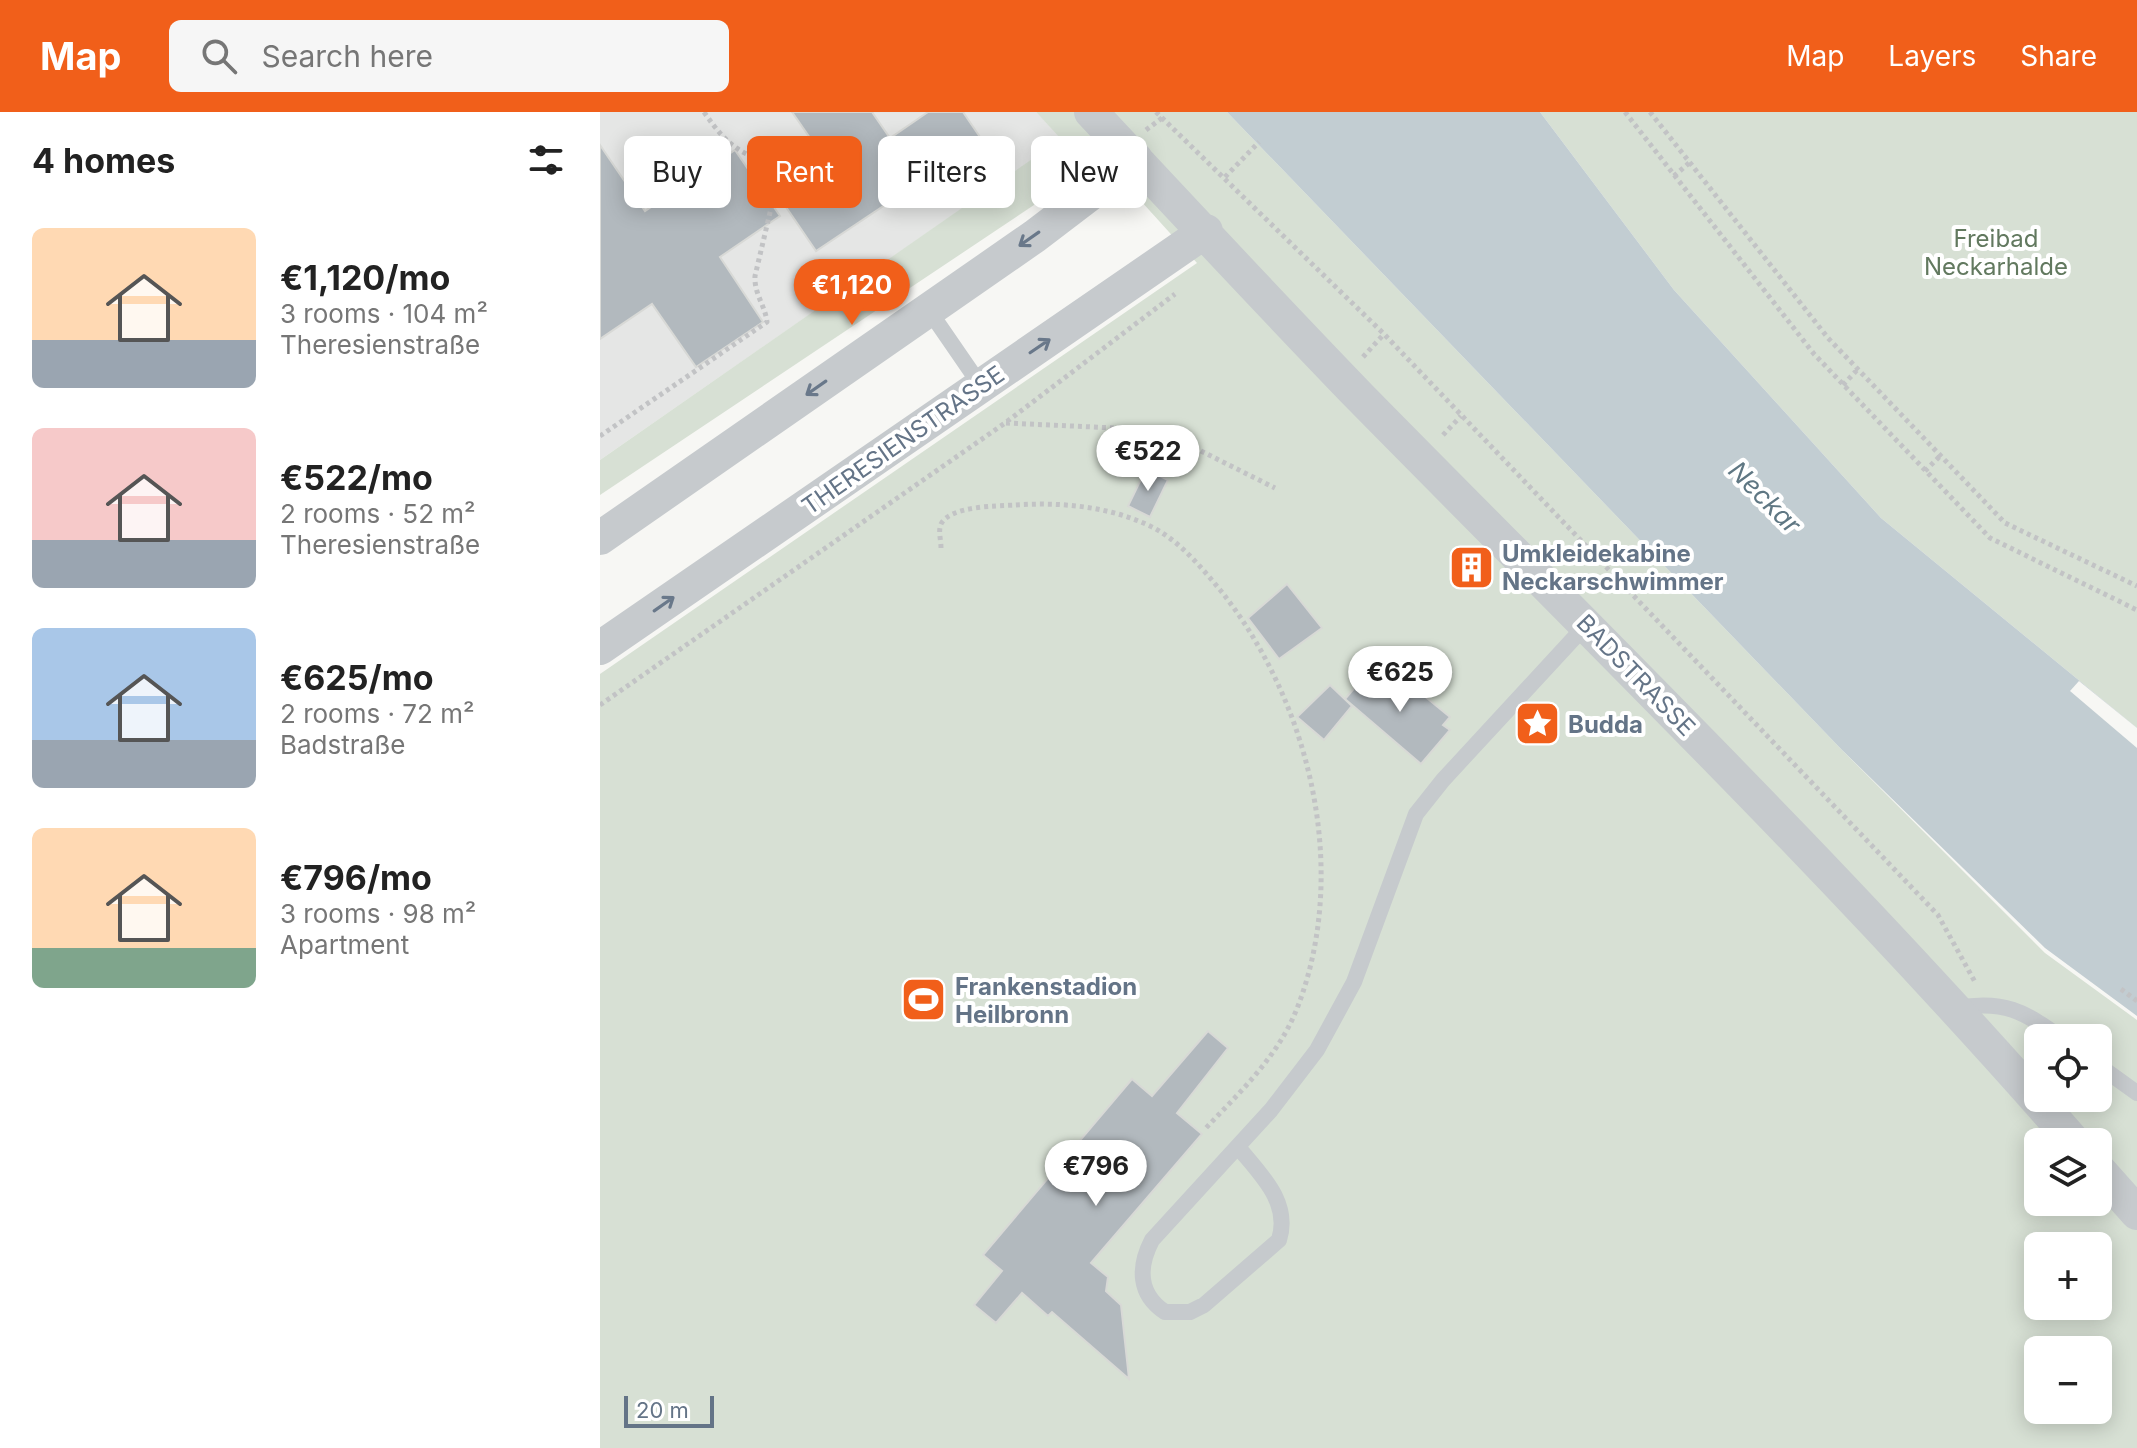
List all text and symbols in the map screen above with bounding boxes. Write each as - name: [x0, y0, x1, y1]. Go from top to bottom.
- search box: [169, 20, 729, 92]
- text: Map: [40, 33, 121, 79]
- icon: search: [197, 34, 241, 78]
- text: Search here: [261, 38, 433, 74]
- text: Map: [1786, 39, 1844, 73]
- text: Layers: [1888, 39, 1976, 73]
- text: Share: [2020, 39, 2097, 73]
- chip: Buy: [624, 136, 731, 208]
- chip: Rent: [747, 136, 862, 208]
- chip: Filters: [878, 136, 1015, 208]
- chip: New: [1031, 136, 1147, 208]
- icon: filters: [524, 138, 568, 182]
- text: 4 homes: [32, 140, 175, 181]
- park label: Freibad Neckarhalde: [1924, 224, 2068, 281]
- one-way arrow: [1019, 230, 1040, 247]
- text: €1,120/mo: [280, 257, 450, 298]
- pin: €1,120: [787, 259, 917, 327]
- icon: home: [96, 260, 192, 356]
- text: €1,120: [812, 269, 892, 300]
- text: 3 rooms · 104 m²: [280, 298, 488, 329]
- text: Theresienstraße: [280, 329, 480, 360]
- one-way arrow: [1028, 337, 1050, 354]
- street label: THERESIENSTRASSE: [796, 359, 1010, 521]
- one-way arrow: [805, 380, 827, 396]
- pin: €522: [1101, 425, 1195, 493]
- text: €522: [1114, 435, 1182, 466]
- water label: Neckar: [1723, 455, 1808, 540]
- text: €522/mo: [280, 457, 433, 498]
- icon: home: [96, 460, 192, 556]
- text: 2 rooms · 52 m²: [280, 498, 476, 529]
- text: Theresienstraße: [280, 529, 480, 560]
- place label: Umkleidekabine Neckarschwimmer: [1502, 539, 1724, 596]
- building icon: Umkleidekabine Neckarschwimmer: [1447, 543, 1495, 591]
- one-way arrow: [653, 596, 675, 612]
- street label: BADSTRASSE: [1571, 608, 1701, 742]
- pin: €625: [1353, 646, 1447, 714]
- text: €625: [1366, 656, 1434, 687]
- text: €625/mo: [280, 657, 434, 698]
- icon: home: [96, 660, 192, 756]
- text: 2 rooms · 72 m²: [280, 698, 474, 729]
- place icon: Budda: [1513, 700, 1561, 748]
- place label: Budda: [1568, 710, 1643, 739]
- text: Badstraße: [280, 729, 405, 760]
- text: €796/mo: [280, 857, 432, 898]
- icon: home: [96, 860, 192, 956]
- text: 3 rooms · 98 m²: [280, 898, 476, 929]
- text: Apartment: [280, 929, 409, 960]
- place label: Frankenstadion Heilbronn: [955, 972, 1137, 1029]
- sports icon: Frankenstadion Heilbronn: [900, 976, 948, 1024]
- map controls: [2024, 1024, 2112, 1424]
- button: locate: [2024, 1024, 2112, 1112]
- button: layers: [2024, 1128, 2112, 1216]
- pin: €796: [1049, 1140, 1143, 1208]
- text: €796: [1063, 1150, 1129, 1181]
- button: +: [2024, 1232, 2112, 1320]
- button: −: [2024, 1336, 2112, 1424]
- scale bar: [624, 1392, 714, 1428]
- text: 20 m: [636, 1397, 689, 1423]

